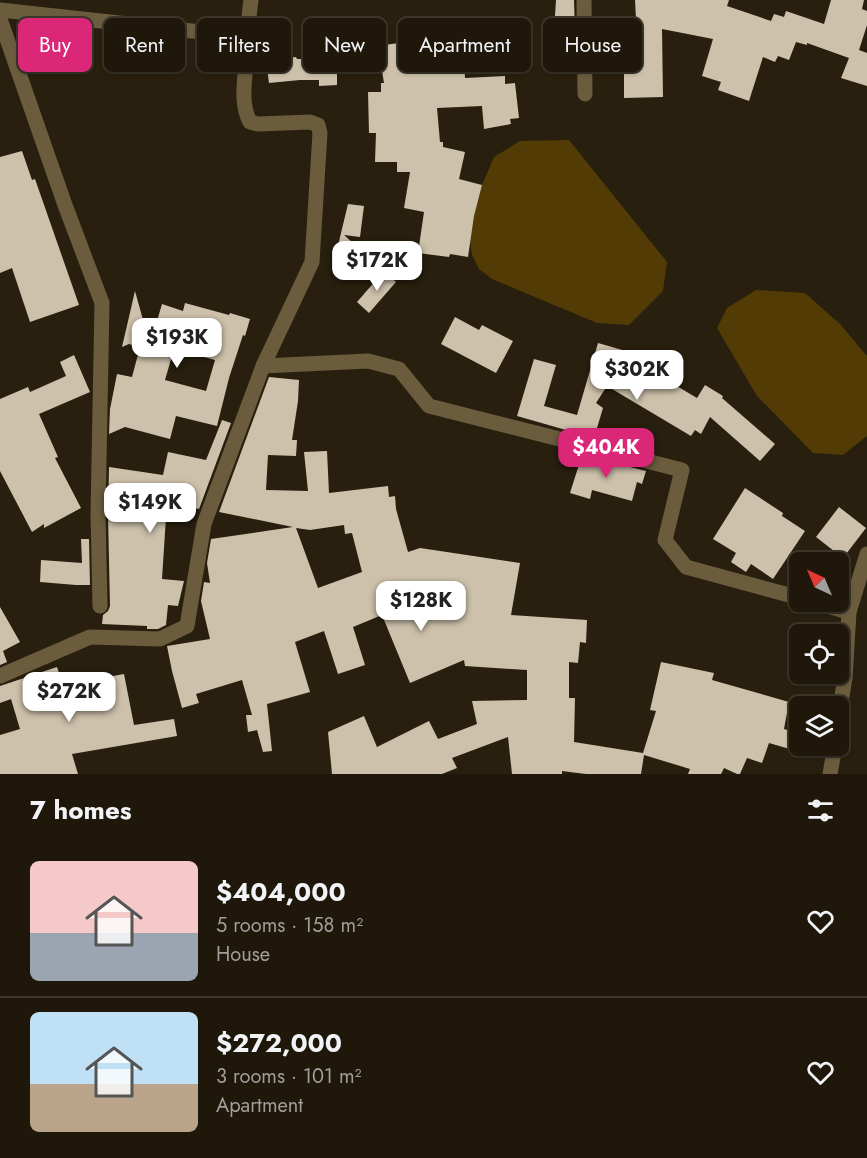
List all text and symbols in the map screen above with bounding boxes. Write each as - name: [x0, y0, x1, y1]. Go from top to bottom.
- chip: Buy: [18, 18, 92, 72]
- chip: Rent: [104, 18, 185, 72]
- chip: Filters: [197, 18, 291, 72]
- chip: New: [303, 18, 386, 72]
- chip: Apartment: [398, 18, 531, 72]
- chip: House: [543, 18, 642, 72]
- pin: $172K: [335, 241, 419, 292]
- text: $172K: [346, 246, 408, 275]
- pin: $193K: [135, 318, 219, 369]
- text: $193K: [146, 323, 208, 352]
- pin: $302K: [595, 350, 679, 401]
- text: $302K: [604, 355, 670, 384]
- pin: $404K: [564, 428, 648, 479]
- text: $404K: [572, 433, 640, 462]
- pin: $149K: [108, 483, 192, 534]
- text: $149K: [118, 488, 182, 517]
- north arrow: [789, 552, 849, 612]
- map controls: [789, 552, 849, 756]
- pin: $128K: [379, 581, 463, 632]
- text: $128K: [390, 586, 452, 615]
- button: locate: [789, 624, 849, 684]
- pin: $272K: [27, 672, 111, 723]
- text: $272K: [37, 677, 101, 706]
- button: layers: [789, 696, 849, 756]
- text: 7 homes: [30, 791, 132, 829]
- icon: filters: [804, 794, 837, 827]
- text: $404,000: [216, 873, 346, 911]
- icon: home: [78, 885, 150, 957]
- icon: heart: [804, 905, 837, 938]
- text: 5 rooms · 158 m²: [216, 911, 363, 940]
- text: House: [216, 940, 270, 969]
- text: $272,000: [216, 1024, 342, 1062]
- icon: home: [78, 1036, 150, 1108]
- icon: heart: [804, 1056, 837, 1089]
- text: 3 rooms · 101 m²: [216, 1062, 362, 1091]
- text: Apartment: [216, 1091, 303, 1120]

